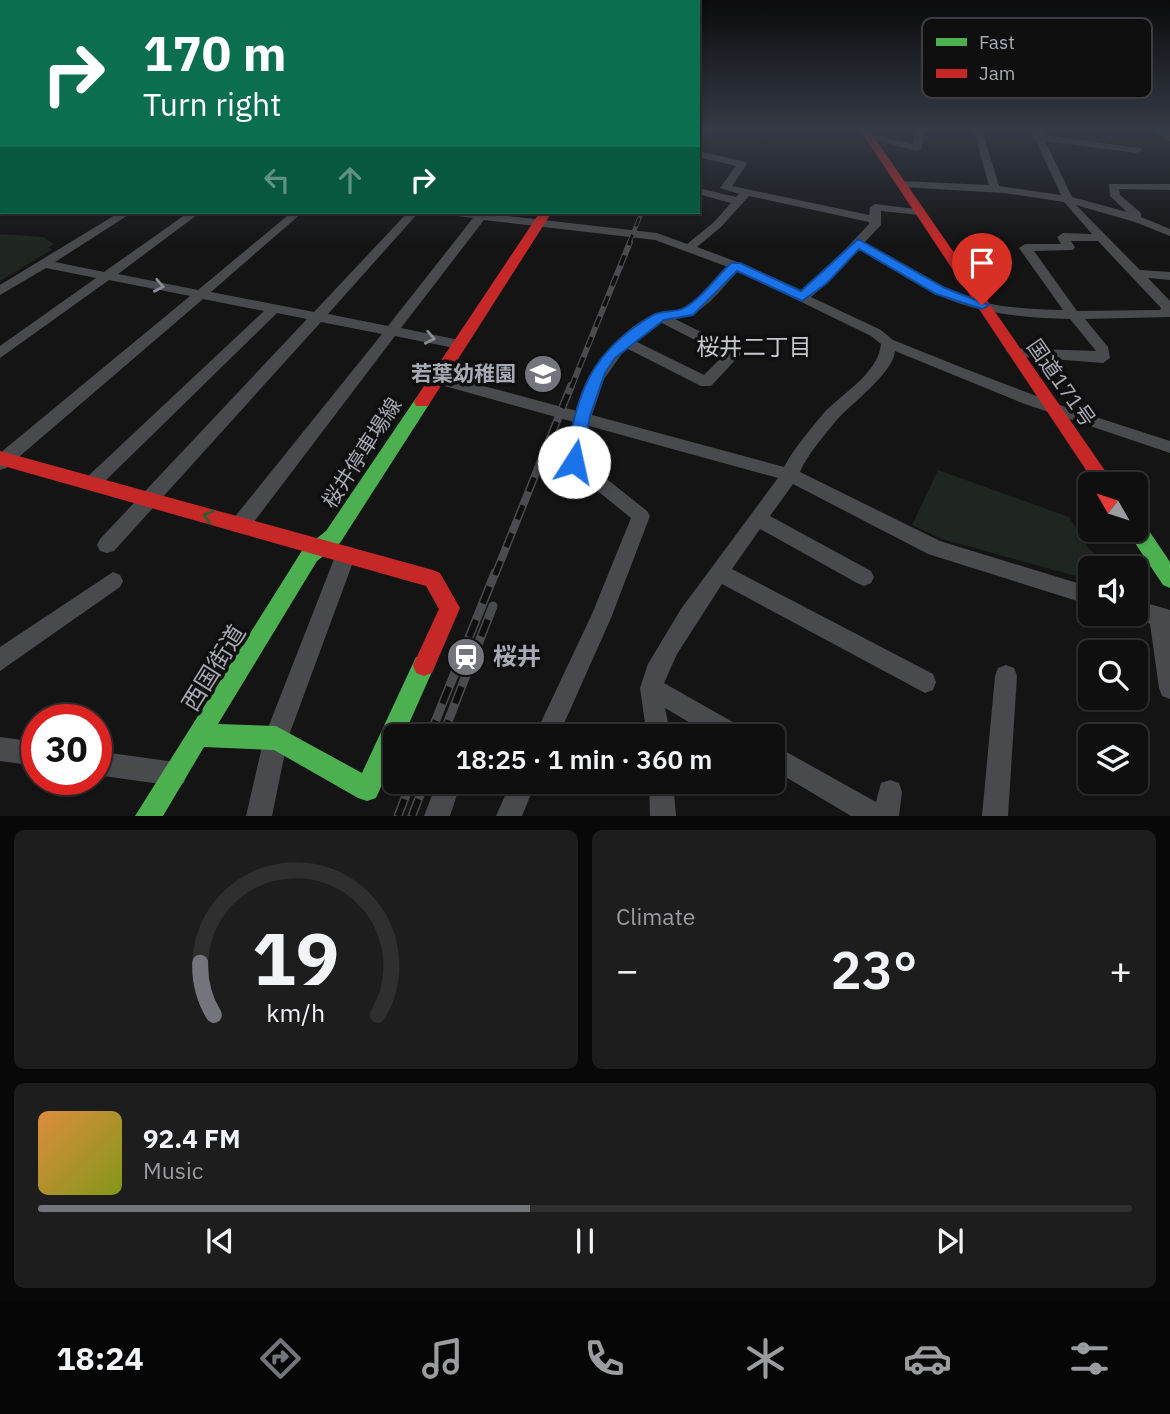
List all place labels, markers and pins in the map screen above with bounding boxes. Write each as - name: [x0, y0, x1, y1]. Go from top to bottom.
- pin: [952, 233, 1012, 305]
- school or university icon: 若葉幼稚園: [522, 353, 564, 395]
- place label: 若葉幼稚園: [411, 359, 516, 387]
- station icon: 桜井: [445, 636, 487, 678]
- place label: 桜井: [493, 640, 541, 672]

